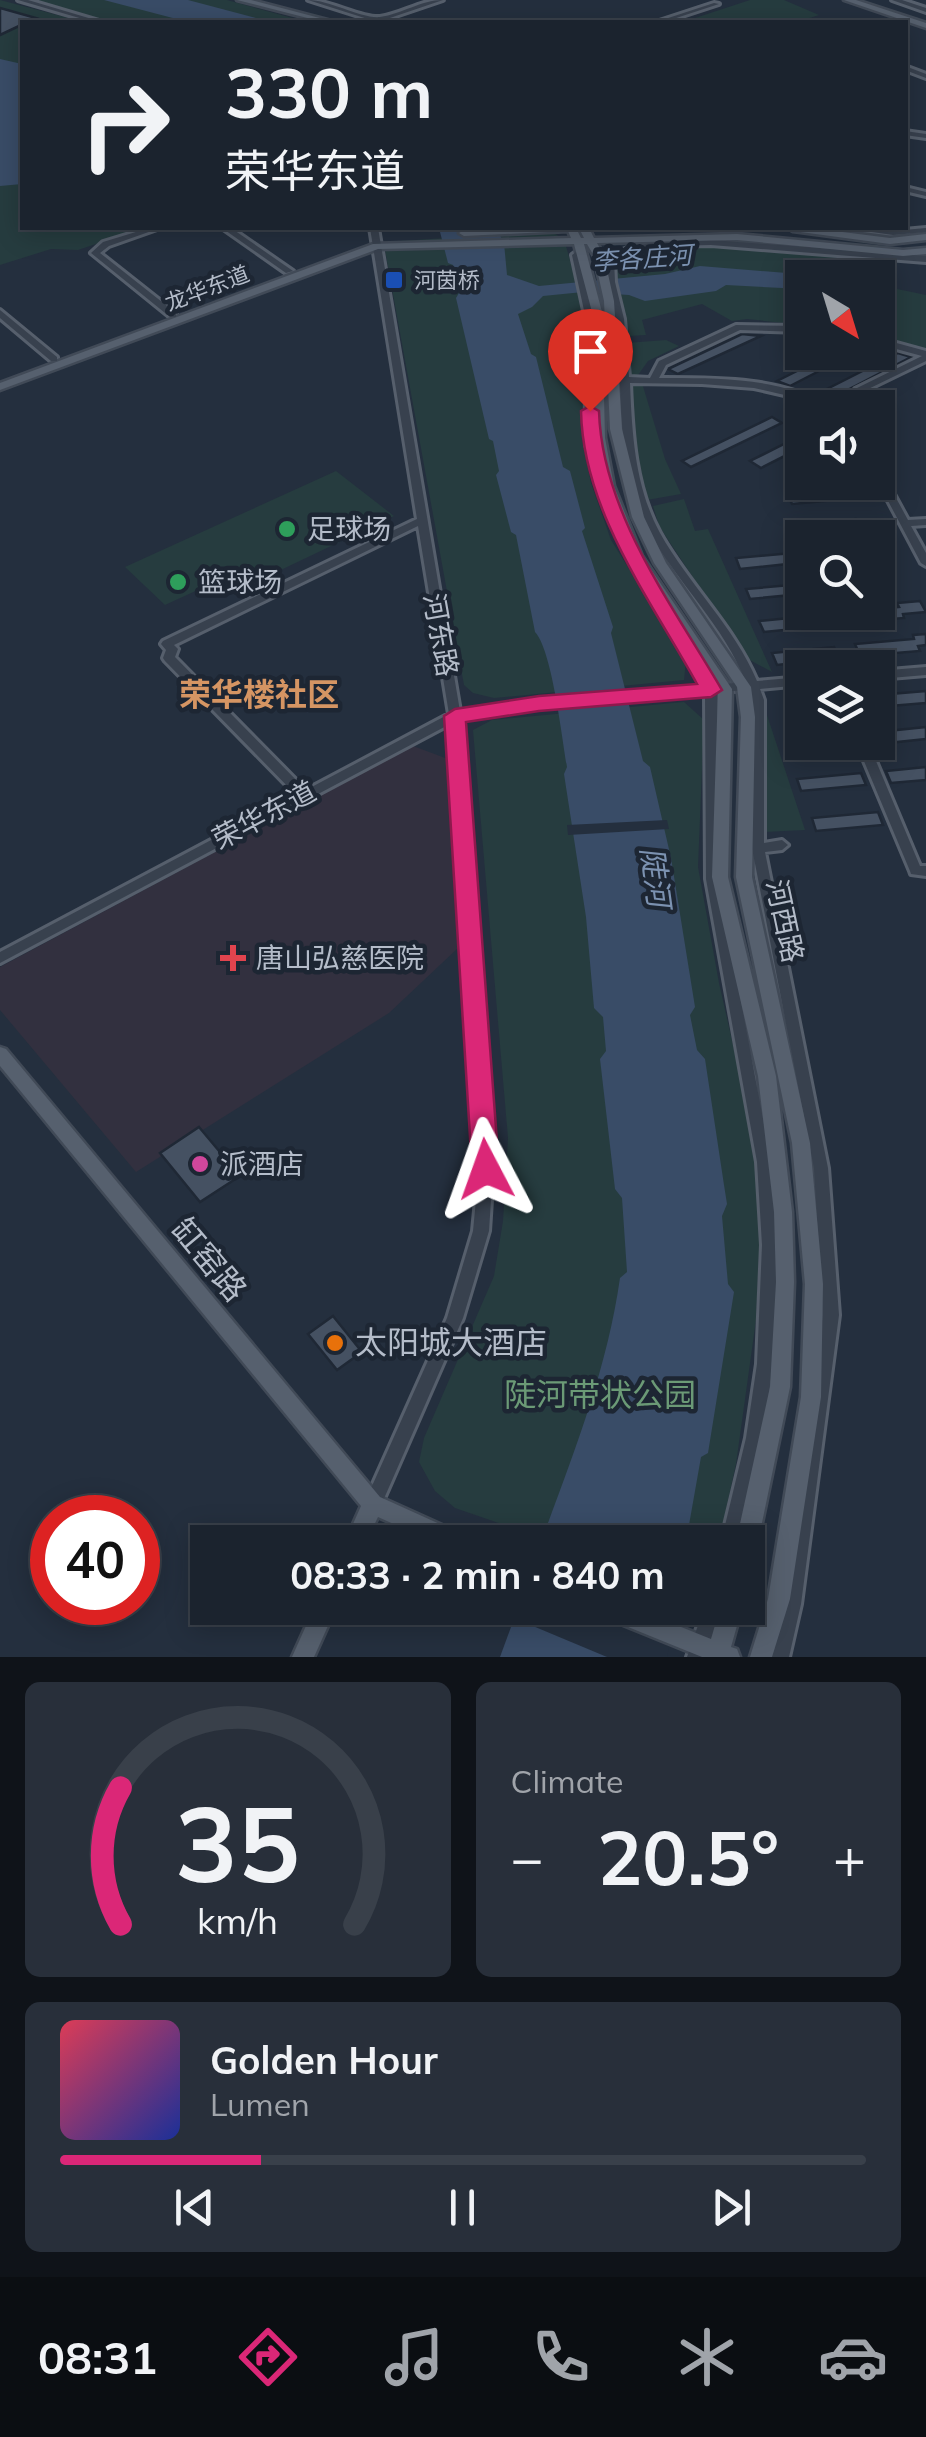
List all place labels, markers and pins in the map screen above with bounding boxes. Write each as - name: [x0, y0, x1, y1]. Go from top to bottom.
- place label: 河茵桥: [414, 266, 480, 294]
- marker: 河茵桥: [383, 269, 405, 291]
- pin: [548, 309, 633, 412]
- place label: 足球场: [307, 511, 391, 546]
- marker: 足球场: [276, 518, 298, 540]
- place label: 篮球场: [198, 564, 282, 599]
- marker: 篮球场: [167, 571, 189, 593]
- place label: 唐山弘慈医院: [256, 940, 424, 975]
- marker: 唐山弘慈医院: [220, 945, 246, 971]
- place label: 派酒店: [220, 1146, 304, 1181]
- marker: 派酒店: [189, 1153, 211, 1175]
- place label: 太阳城大酒店: [355, 1322, 547, 1362]
- marker: 太阳城大酒店: [324, 1332, 346, 1354]

